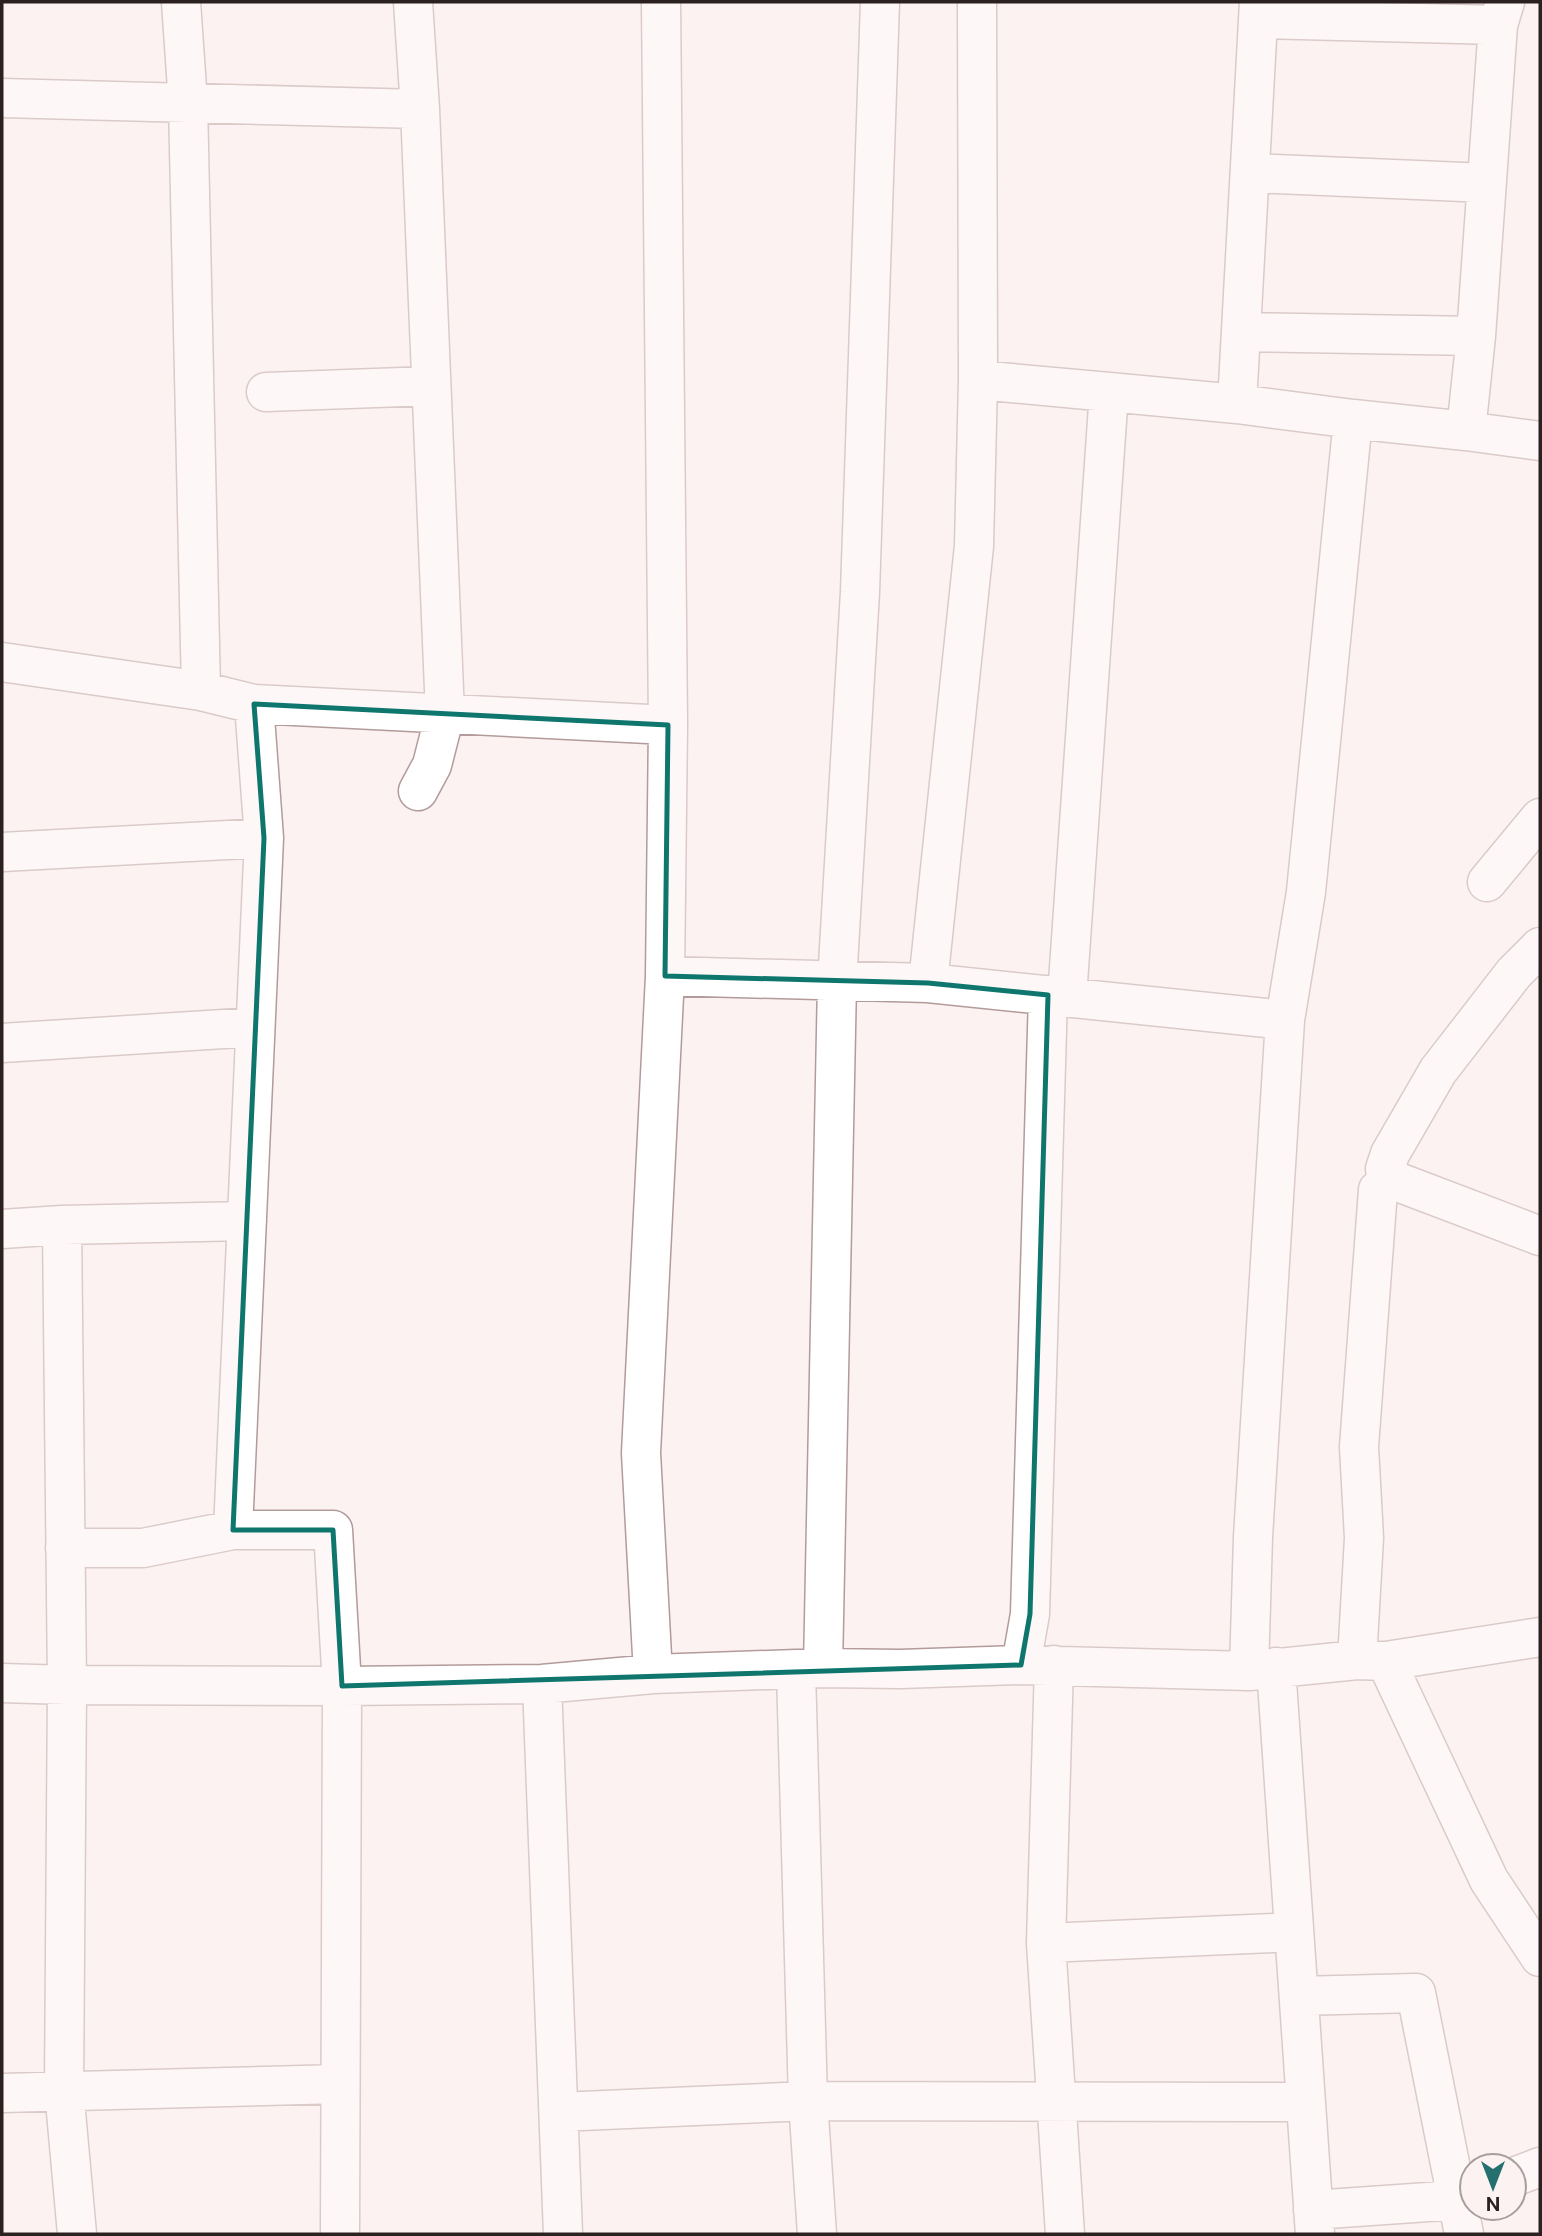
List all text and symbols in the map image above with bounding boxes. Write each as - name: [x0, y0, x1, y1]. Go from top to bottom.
- north arrow: [1458, 2152, 1528, 2222]
- text: N: [1486, 2193, 1500, 2215]

